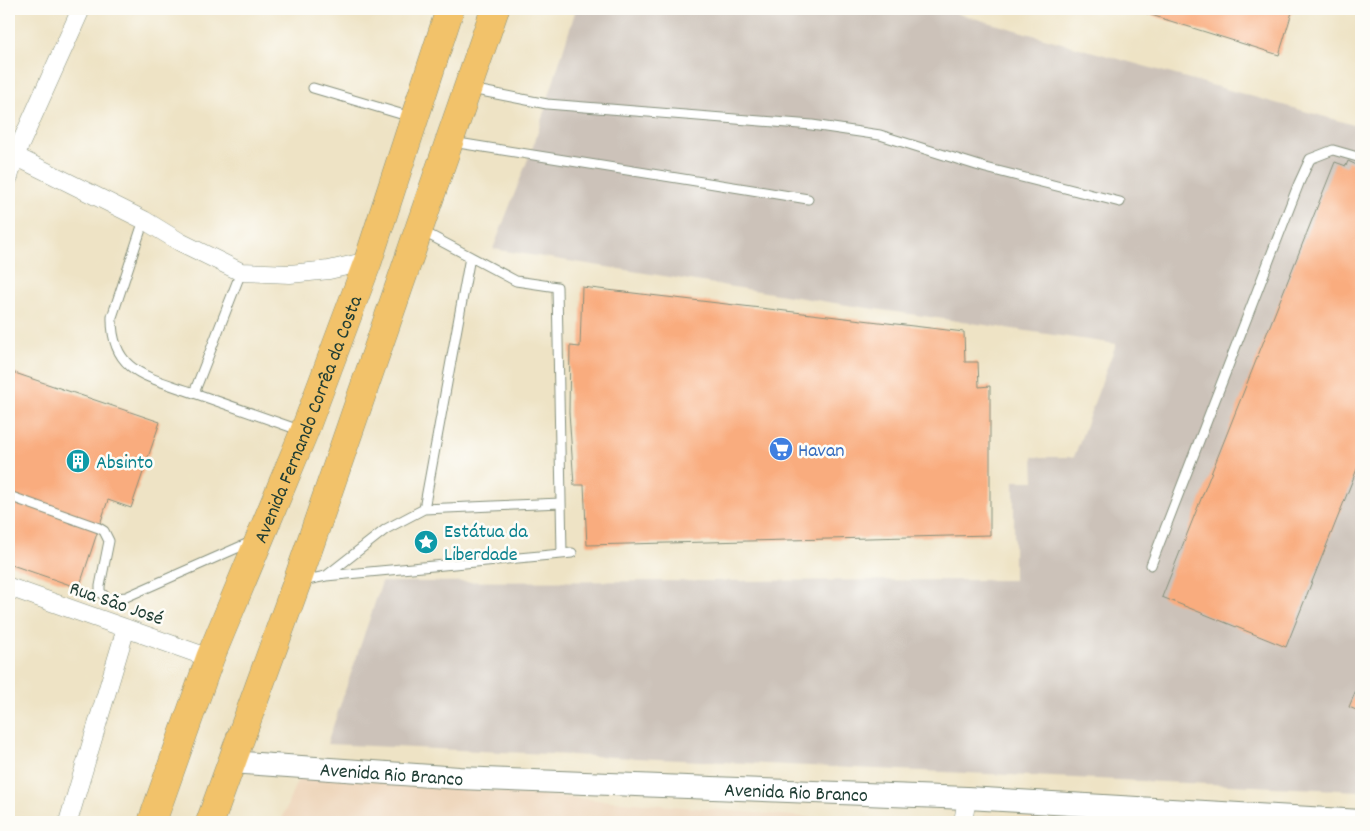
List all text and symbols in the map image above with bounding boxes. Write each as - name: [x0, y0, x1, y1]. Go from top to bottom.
- street label: Avenida Fernando Corrêa da Costa: [248, 292, 371, 548]
- supermarket icon: Havan: [768, 436, 794, 462]
- place label: Havan: [798, 438, 845, 466]
- building icon: Absinto: [65, 448, 91, 474]
- place label: Absinto: [96, 450, 153, 478]
- place label: Estátua da Liberdade: [444, 519, 528, 570]
- place icon: Estátua da Liberdade: [413, 529, 439, 555]
- street label: Rua São José: [65, 576, 167, 634]
- street label: Avenida Rio Branco: [319, 757, 464, 795]
- street label: Avenida Rio Branco: [724, 777, 869, 811]

